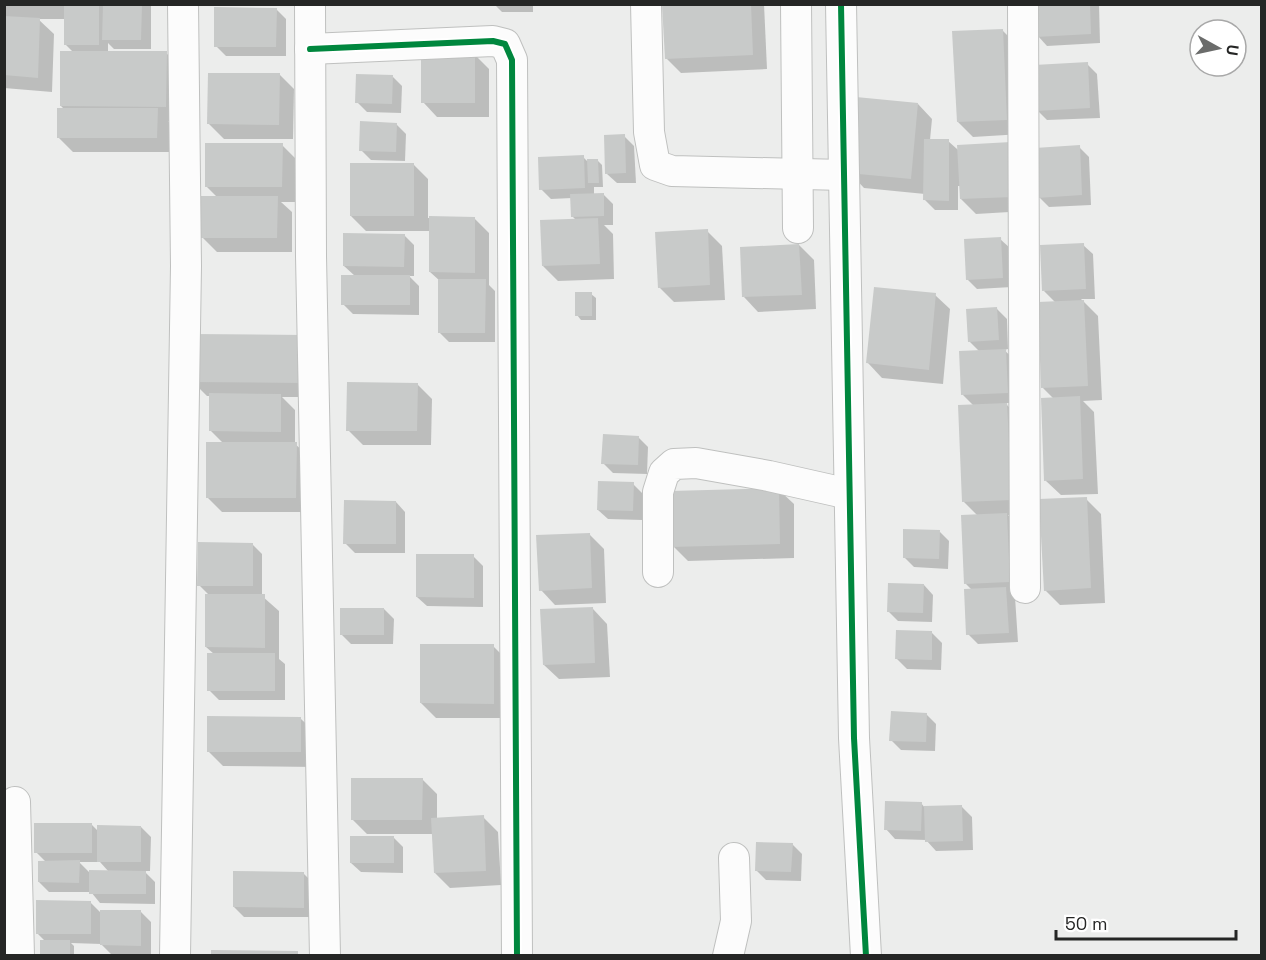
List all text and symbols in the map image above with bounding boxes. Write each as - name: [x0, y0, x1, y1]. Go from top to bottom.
- north arrow: [1188, 18, 1248, 78]
- text: U: [1221, 43, 1244, 57]
- scale bar: [1056, 903, 1236, 941]
- text: 50 m: [1065, 912, 1107, 935]

